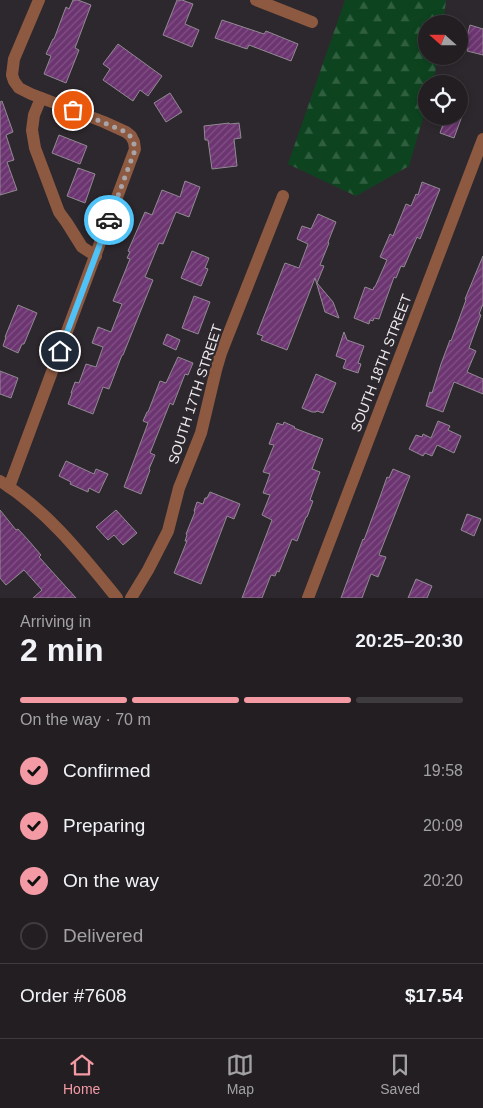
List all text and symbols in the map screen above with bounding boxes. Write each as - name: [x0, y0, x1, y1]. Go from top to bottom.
- north arrow: [418, 15, 468, 65]
- map controls: [418, 15, 468, 125]
- button: locate: [418, 75, 468, 125]
- pin: [52, 89, 94, 131]
- icon: bag: [59, 96, 87, 124]
- courier: [84, 195, 134, 245]
- icon: car: [95, 206, 123, 234]
- street label: SOUTH 18TH STREET: [347, 291, 415, 434]
- street label: SOUTH 17TH STREET: [165, 322, 225, 466]
- pin: [39, 330, 81, 372]
- icon: home: [46, 337, 74, 365]
- text: Arriving in: [20, 613, 91, 630]
- text: 20:25–20:30: [355, 630, 463, 651]
- text: 2 min: [20, 632, 104, 668]
- text: On the way · 70 m: [20, 711, 151, 728]
- icon: check: [20, 757, 48, 785]
- text: Confirmed: [63, 760, 151, 781]
- text: 19:58: [423, 762, 463, 779]
- icon: check: [20, 812, 48, 840]
- text: Preparing: [63, 815, 145, 836]
- text: 20:09: [423, 817, 463, 834]
- icon: check: [20, 867, 48, 895]
- text: On the way: [63, 870, 159, 891]
- text: 20:20: [423, 872, 463, 889]
- text: Delivered: [63, 925, 143, 946]
- text: Order #7608: [20, 985, 127, 1006]
- text: $17.54: [405, 985, 463, 1006]
- tab: Home: [63, 1051, 100, 1097]
- tab: Map: [226, 1051, 254, 1097]
- tab: Saved: [380, 1051, 420, 1097]

